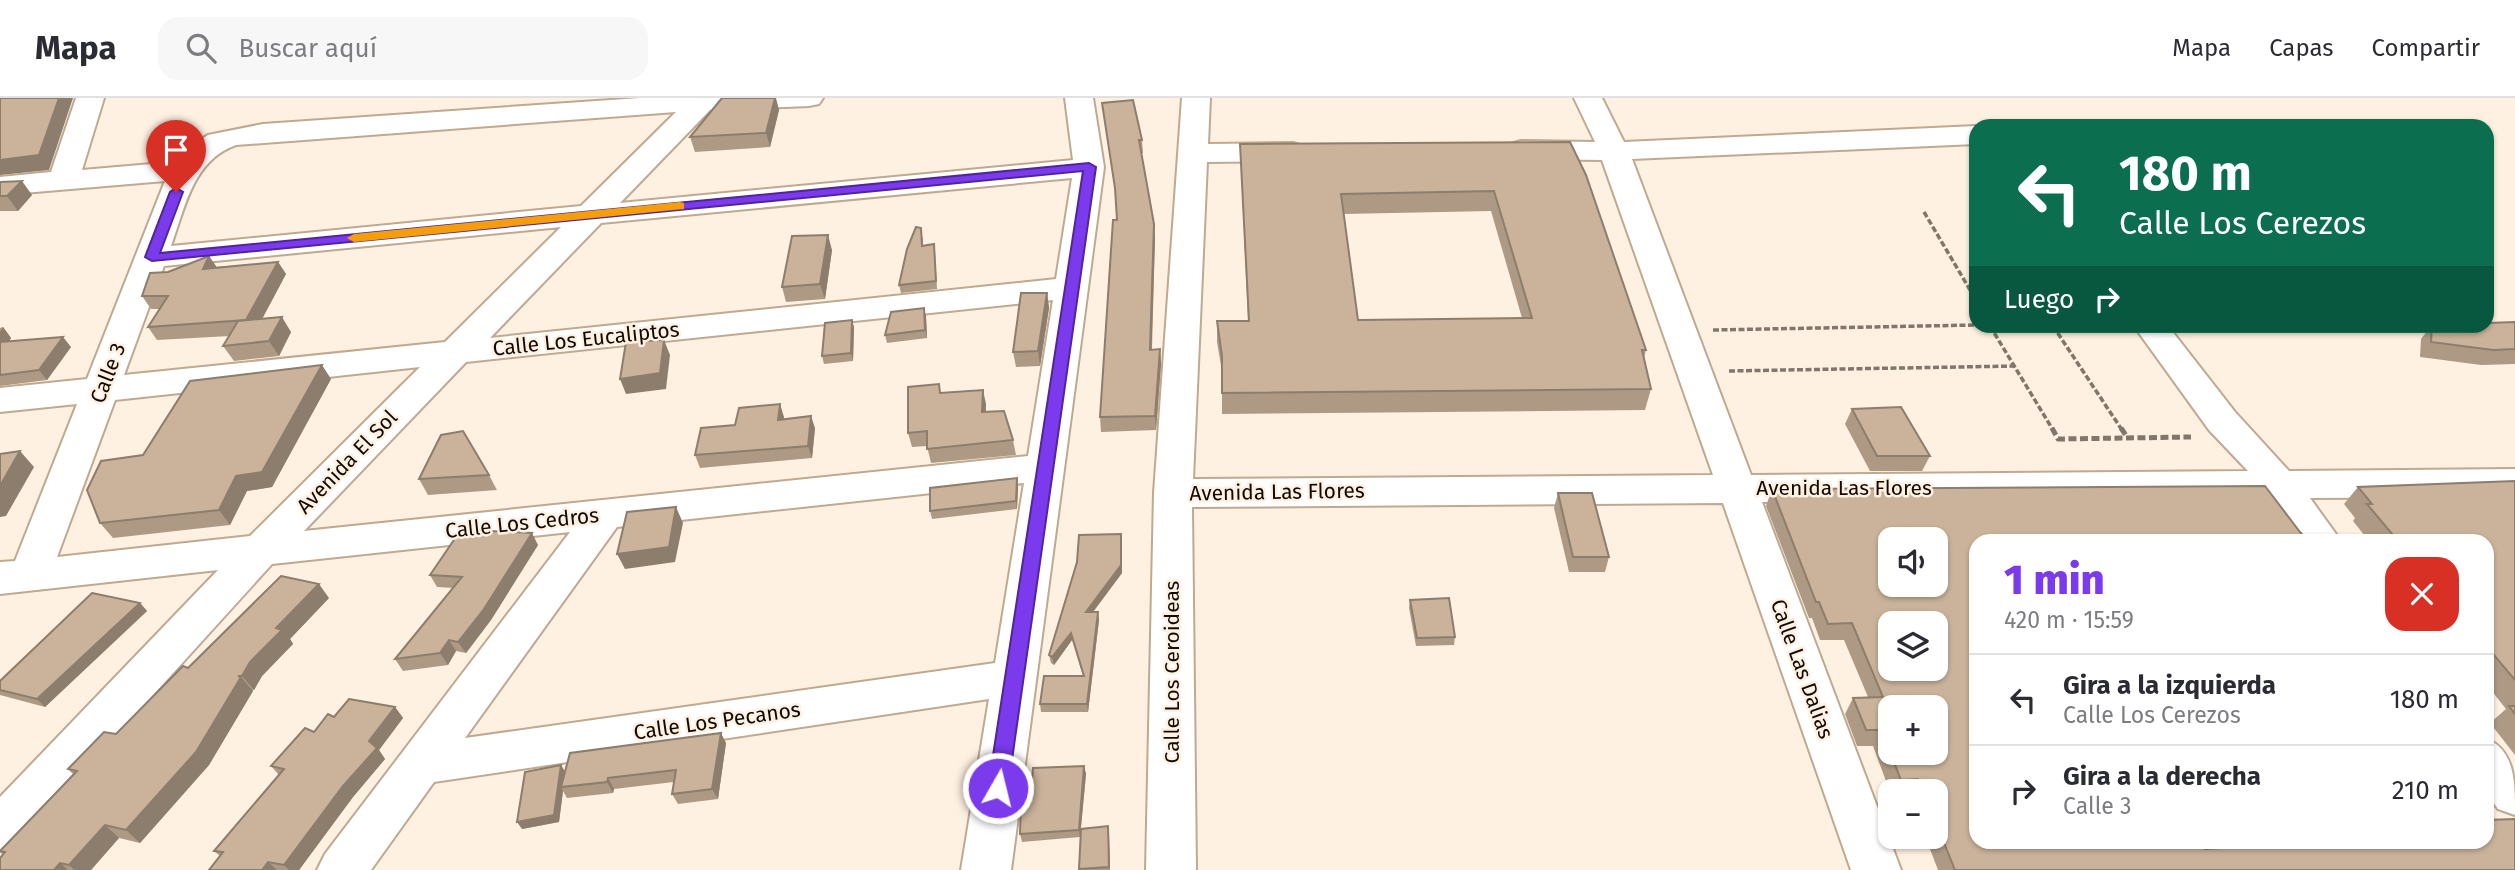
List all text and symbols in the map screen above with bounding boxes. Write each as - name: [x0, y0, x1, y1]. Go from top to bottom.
- search box: [158, 17, 648, 80]
- text: Mapa: [35, 28, 116, 68]
- icon: search: [182, 29, 220, 67]
- text: Buscar aquí: [238, 33, 377, 64]
- text: Mapa: [2172, 34, 2231, 62]
- text: Capas: [2269, 34, 2333, 62]
- text: Compartir: [2371, 34, 2480, 62]
- pin: [146, 120, 206, 192]
- icon: arrive: [157, 131, 195, 169]
- text: 180 m: [2119, 144, 2252, 203]
- icon: left: [2004, 147, 2095, 238]
- text: Calle Los Cerezos: [2119, 204, 2366, 242]
- icon: right: [2088, 280, 2126, 318]
- text: Luego: [2004, 284, 2074, 315]
- street label: Calle Los Eucaliptos: [491, 316, 681, 362]
- street label: Calle 3: [85, 339, 131, 407]
- street label: Avenida El Sol: [291, 405, 403, 519]
- street label: Avenida Las Flores: [1756, 475, 1932, 501]
- street label: Avenida Las Flores: [1189, 477, 1365, 507]
- street label: Calle Los Cedros: [444, 502, 600, 544]
- map controls: [1878, 527, 1948, 849]
- button: sound: [1878, 527, 1948, 597]
- text: 1 min: [2004, 555, 2105, 605]
- button: close: [2385, 557, 2459, 631]
- street label: Calle Los Ceroideas: [1159, 580, 1185, 763]
- street label: Calle Las Dalias: [1765, 596, 1839, 742]
- text: 420 m · 15:59: [2004, 606, 2134, 634]
- button: layers: [1878, 611, 1948, 681]
- text: Gira a la izquierda: [2063, 670, 2276, 701]
- icon: left: [2004, 681, 2042, 719]
- text: 180 m: [2390, 684, 2459, 715]
- button: +: [1878, 695, 1948, 765]
- street label: Calle Los Pecanos: [632, 696, 802, 746]
- text: Calle Los Cerezos: [2063, 701, 2241, 729]
- position arrow: [961, 751, 1035, 825]
- text: Gira a la derecha: [2063, 761, 2261, 792]
- icon: right: [2004, 772, 2042, 810]
- text: 210 m: [2392, 775, 2459, 806]
- button: −: [1878, 779, 1948, 849]
- text: Calle 3: [2063, 792, 2131, 820]

